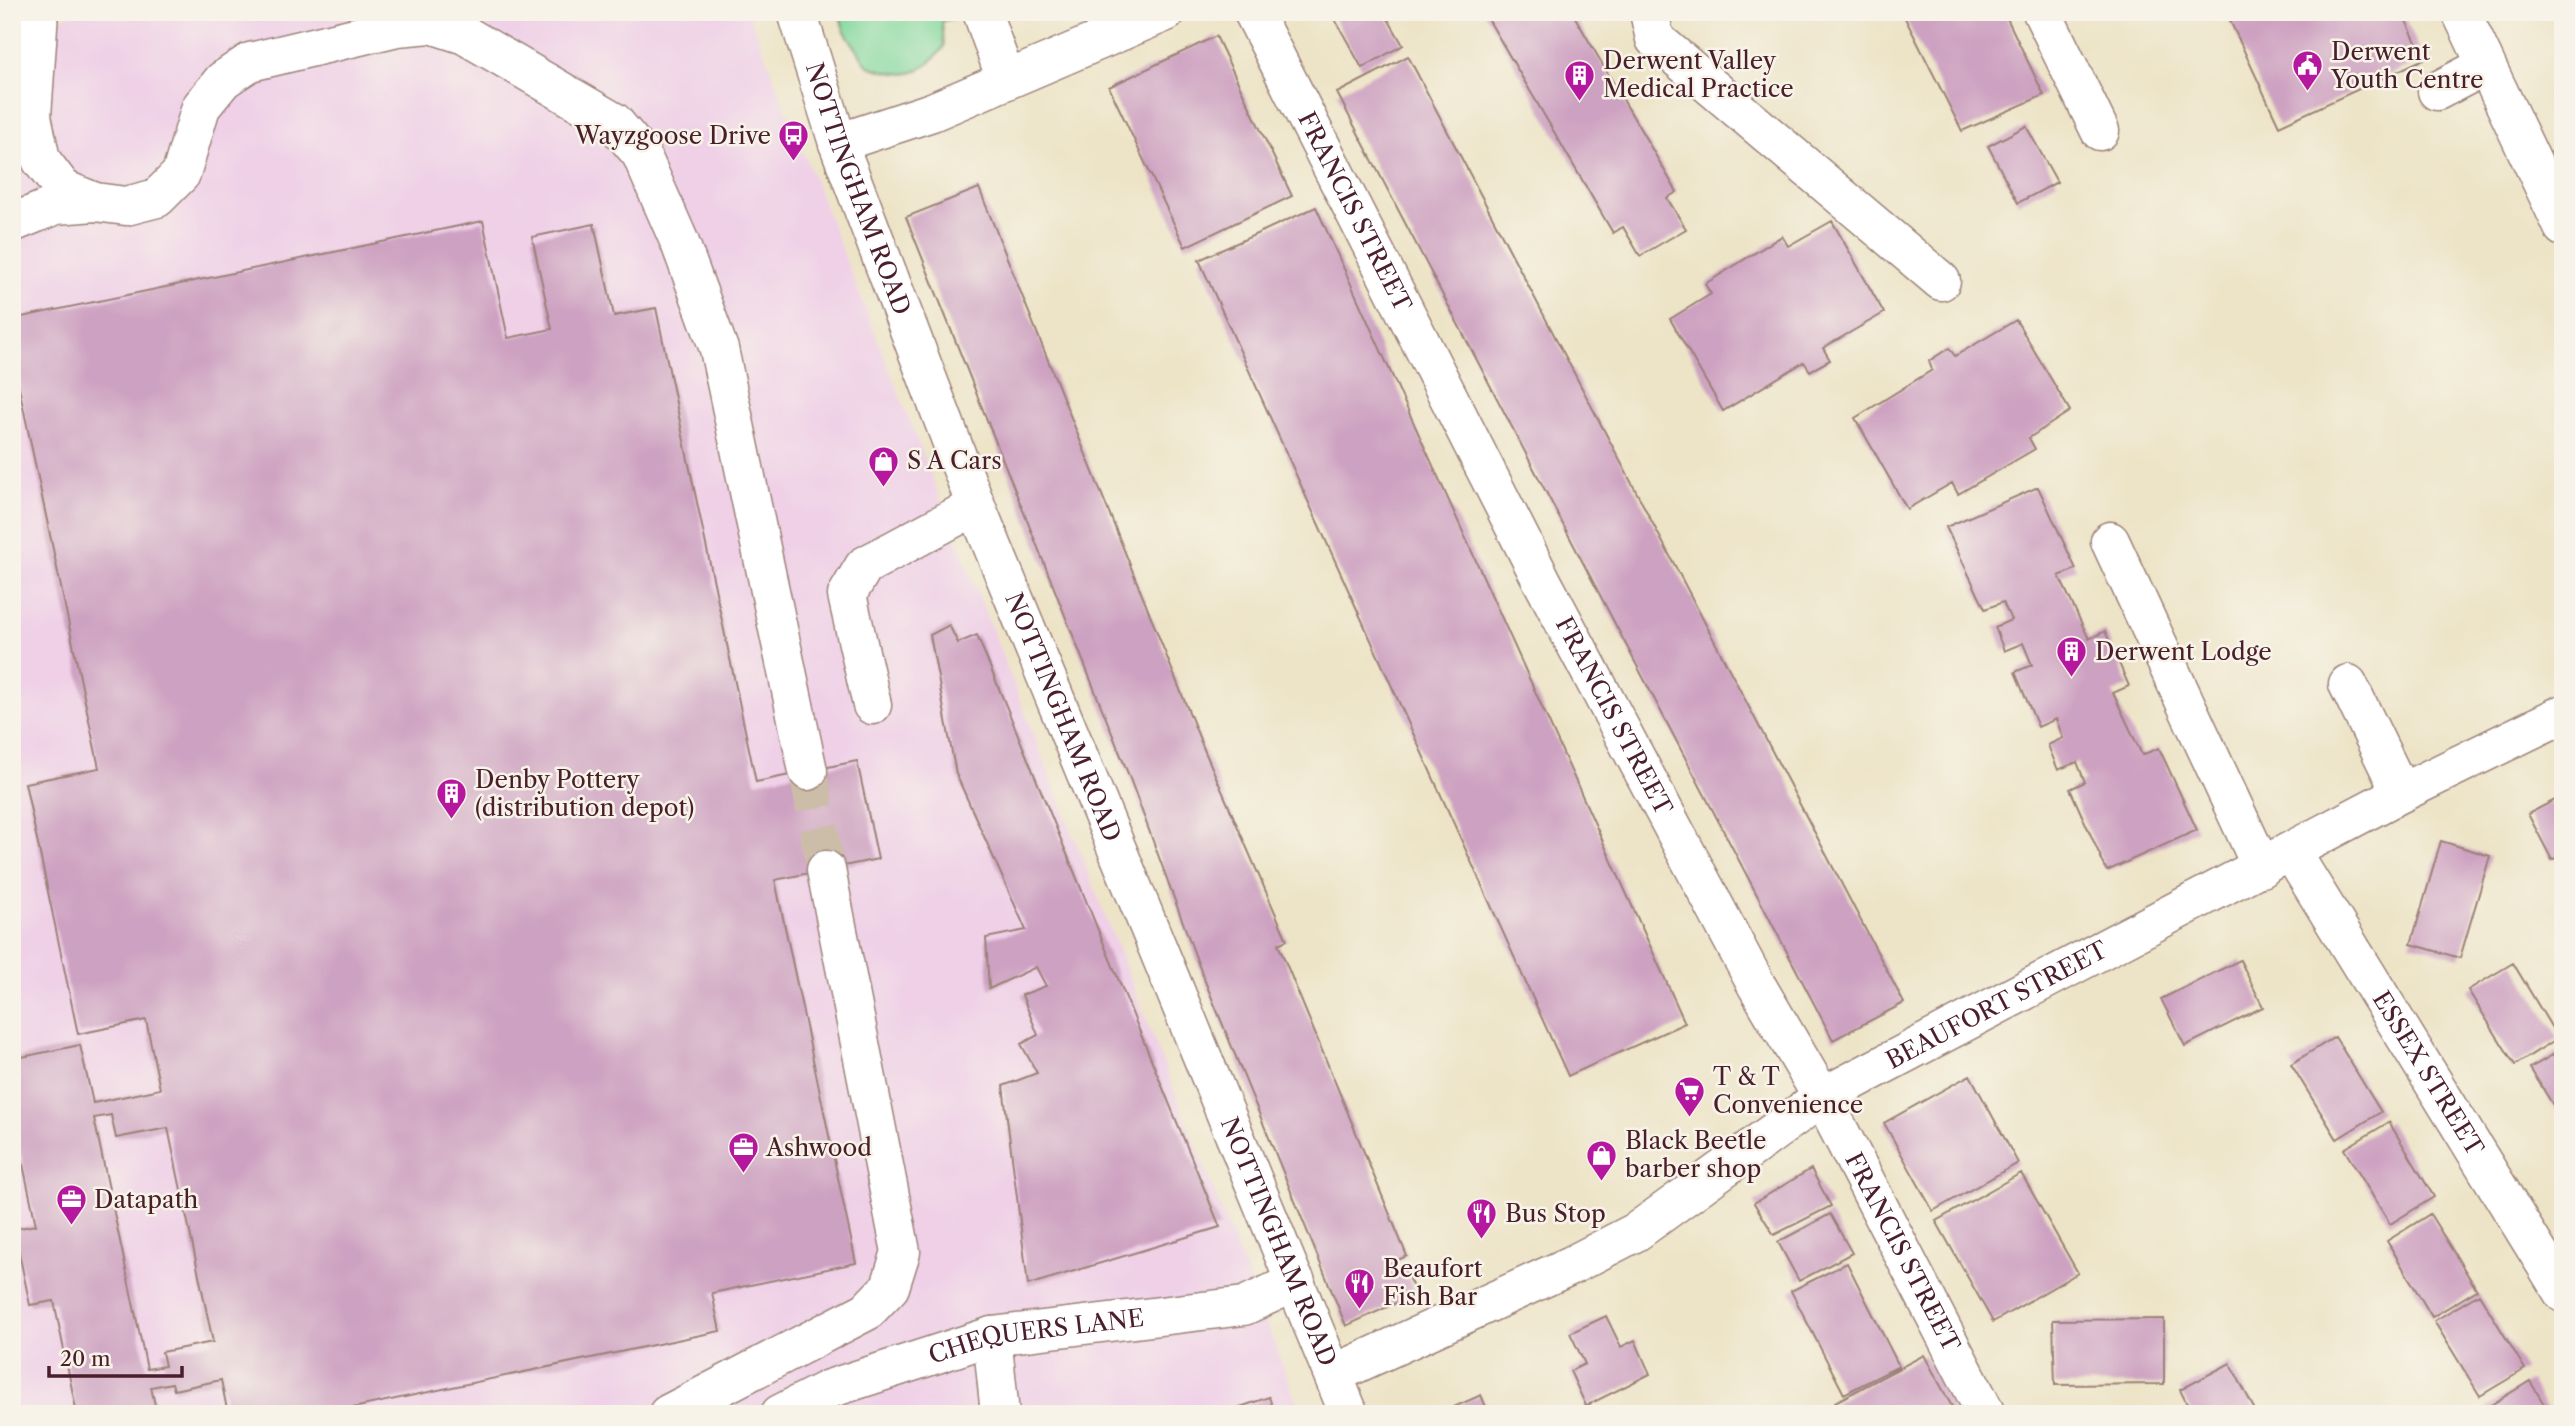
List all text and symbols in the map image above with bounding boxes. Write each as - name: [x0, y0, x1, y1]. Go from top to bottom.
- place label: Derwent Youth Centre: [2330, 37, 2483, 94]
- place label: Derwent Valley Medical Practice: [1603, 46, 1794, 103]
- public building icon: Derwent Youth Centre: [2291, 49, 2325, 93]
- building icon: Derwent Valley Medical Practice: [1563, 58, 1597, 102]
- street label: NOTTINGHAM ROAD: [800, 59, 917, 319]
- street label: FRANCIS STREET: [1292, 107, 1418, 316]
- bus stop icon: Wayzgoose Drive: [777, 119, 811, 163]
- place label: Wayzgoose Drive: [573, 121, 771, 150]
- shop icon: S A Cars: [867, 444, 901, 488]
- place label: S A Cars: [907, 446, 1002, 475]
- street label: NOTTINGHAM ROAD: [999, 588, 1127, 846]
- street label: FRANCIS STREET: [1550, 612, 1678, 820]
- building icon: Derwent Lodge: [2055, 635, 2089, 679]
- place label: Derwent Lodge: [2095, 637, 2272, 666]
- place label: Denby Pottery (distribution depot): [475, 765, 694, 822]
- building icon: Denby Pottery (distribution depot): [435, 777, 469, 821]
- street label: BEAUFORT STREET: [1881, 935, 2112, 1075]
- street label: ESSEX STREET: [2367, 986, 2490, 1161]
- place label: T & T Convenience: [1713, 1062, 1863, 1119]
- supermarket icon: T & T Convenience: [1673, 1074, 1707, 1118]
- street label: NOTTINGHAM ROAD: [1215, 1113, 1343, 1370]
- place label: Black Beetle barber shop: [1625, 1126, 1766, 1183]
- office icon: Ashwood: [726, 1131, 760, 1175]
- place label: Ashwood: [765, 1133, 872, 1162]
- shop icon: Black Beetle barber shop: [1585, 1138, 1619, 1182]
- street label: FRANCIS STREET: [1839, 1148, 1966, 1356]
- office icon: Datapath: [54, 1183, 88, 1227]
- place label: Datapath: [94, 1185, 198, 1214]
- restaurant icon: Bus Stop: [1465, 1197, 1499, 1241]
- place label: Bus Stop: [1505, 1199, 1606, 1228]
- place label: Beaufort Fish Bar: [1383, 1254, 1483, 1311]
- restaurant icon: Beaufort Fish Bar: [1343, 1266, 1377, 1310]
- street label: CHEQUERS LANE: [925, 1303, 1146, 1370]
- scale bar: [49, 1335, 182, 1379]
- text: 20 m: [60, 1346, 111, 1371]

